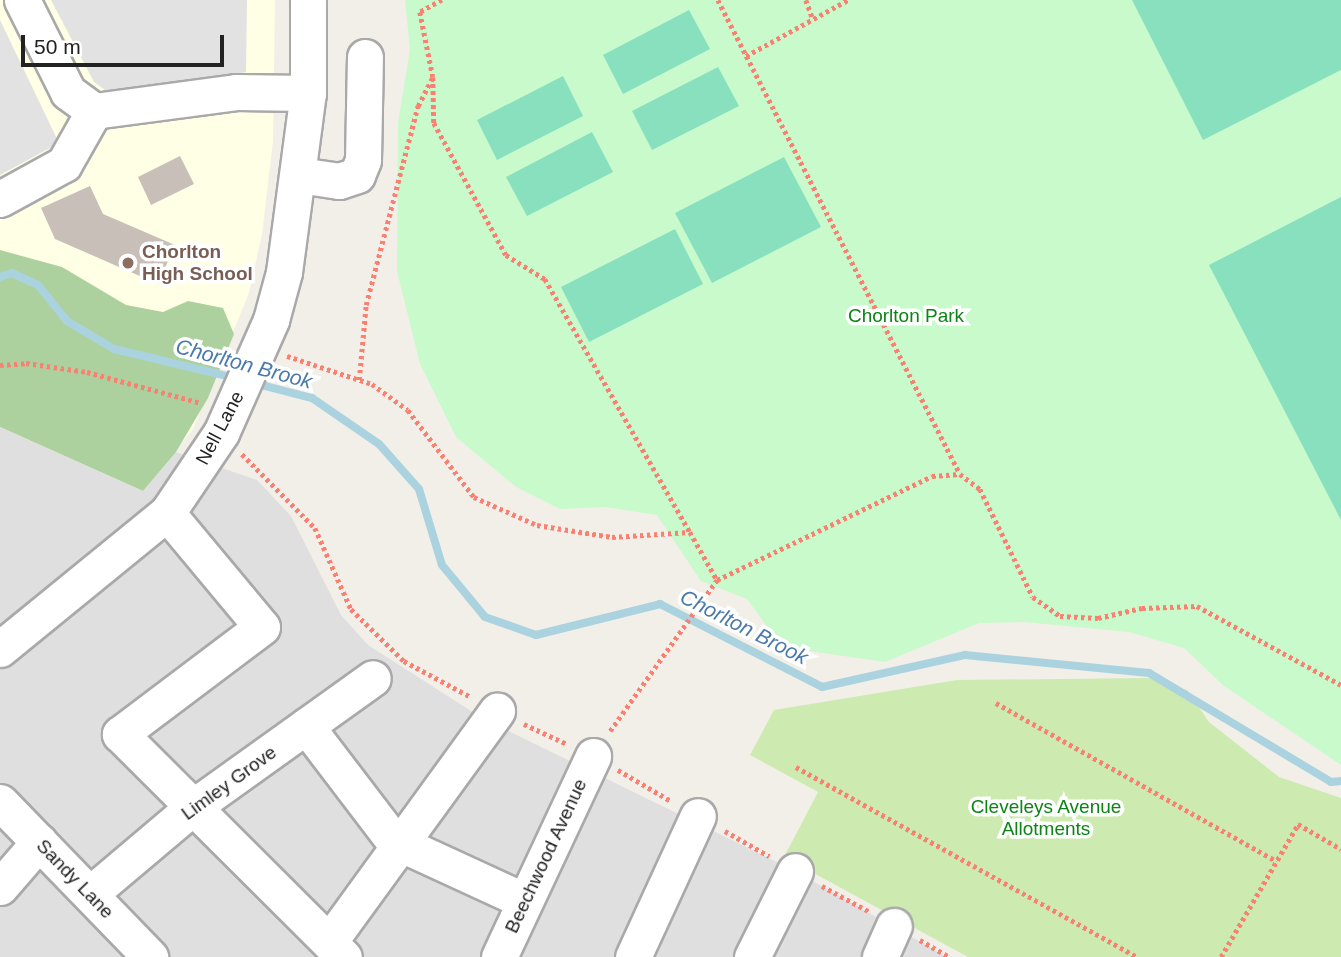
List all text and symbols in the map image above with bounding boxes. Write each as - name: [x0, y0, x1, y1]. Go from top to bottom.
- scale bar: [24, 21, 228, 65]
- text: 50 m: [34, 35, 81, 58]
- place label: Chorlton High School: [142, 241, 253, 285]
- marker: Chorlton High School: [120, 255, 136, 271]
- park label: Chorlton Park: [848, 305, 964, 327]
- water label: Chorlton Brook: [173, 334, 315, 394]
- street label: Nell Lane: [191, 387, 249, 469]
- water label: Chorlton Brook: [676, 584, 812, 670]
- street label: Limley Grove: [177, 741, 281, 825]
- street label: Beechwood Avenue: [500, 775, 592, 937]
- park label: Cleveleys Avenue Allotments: [970, 796, 1122, 840]
- street label: Sandy Lane: [32, 835, 118, 923]

